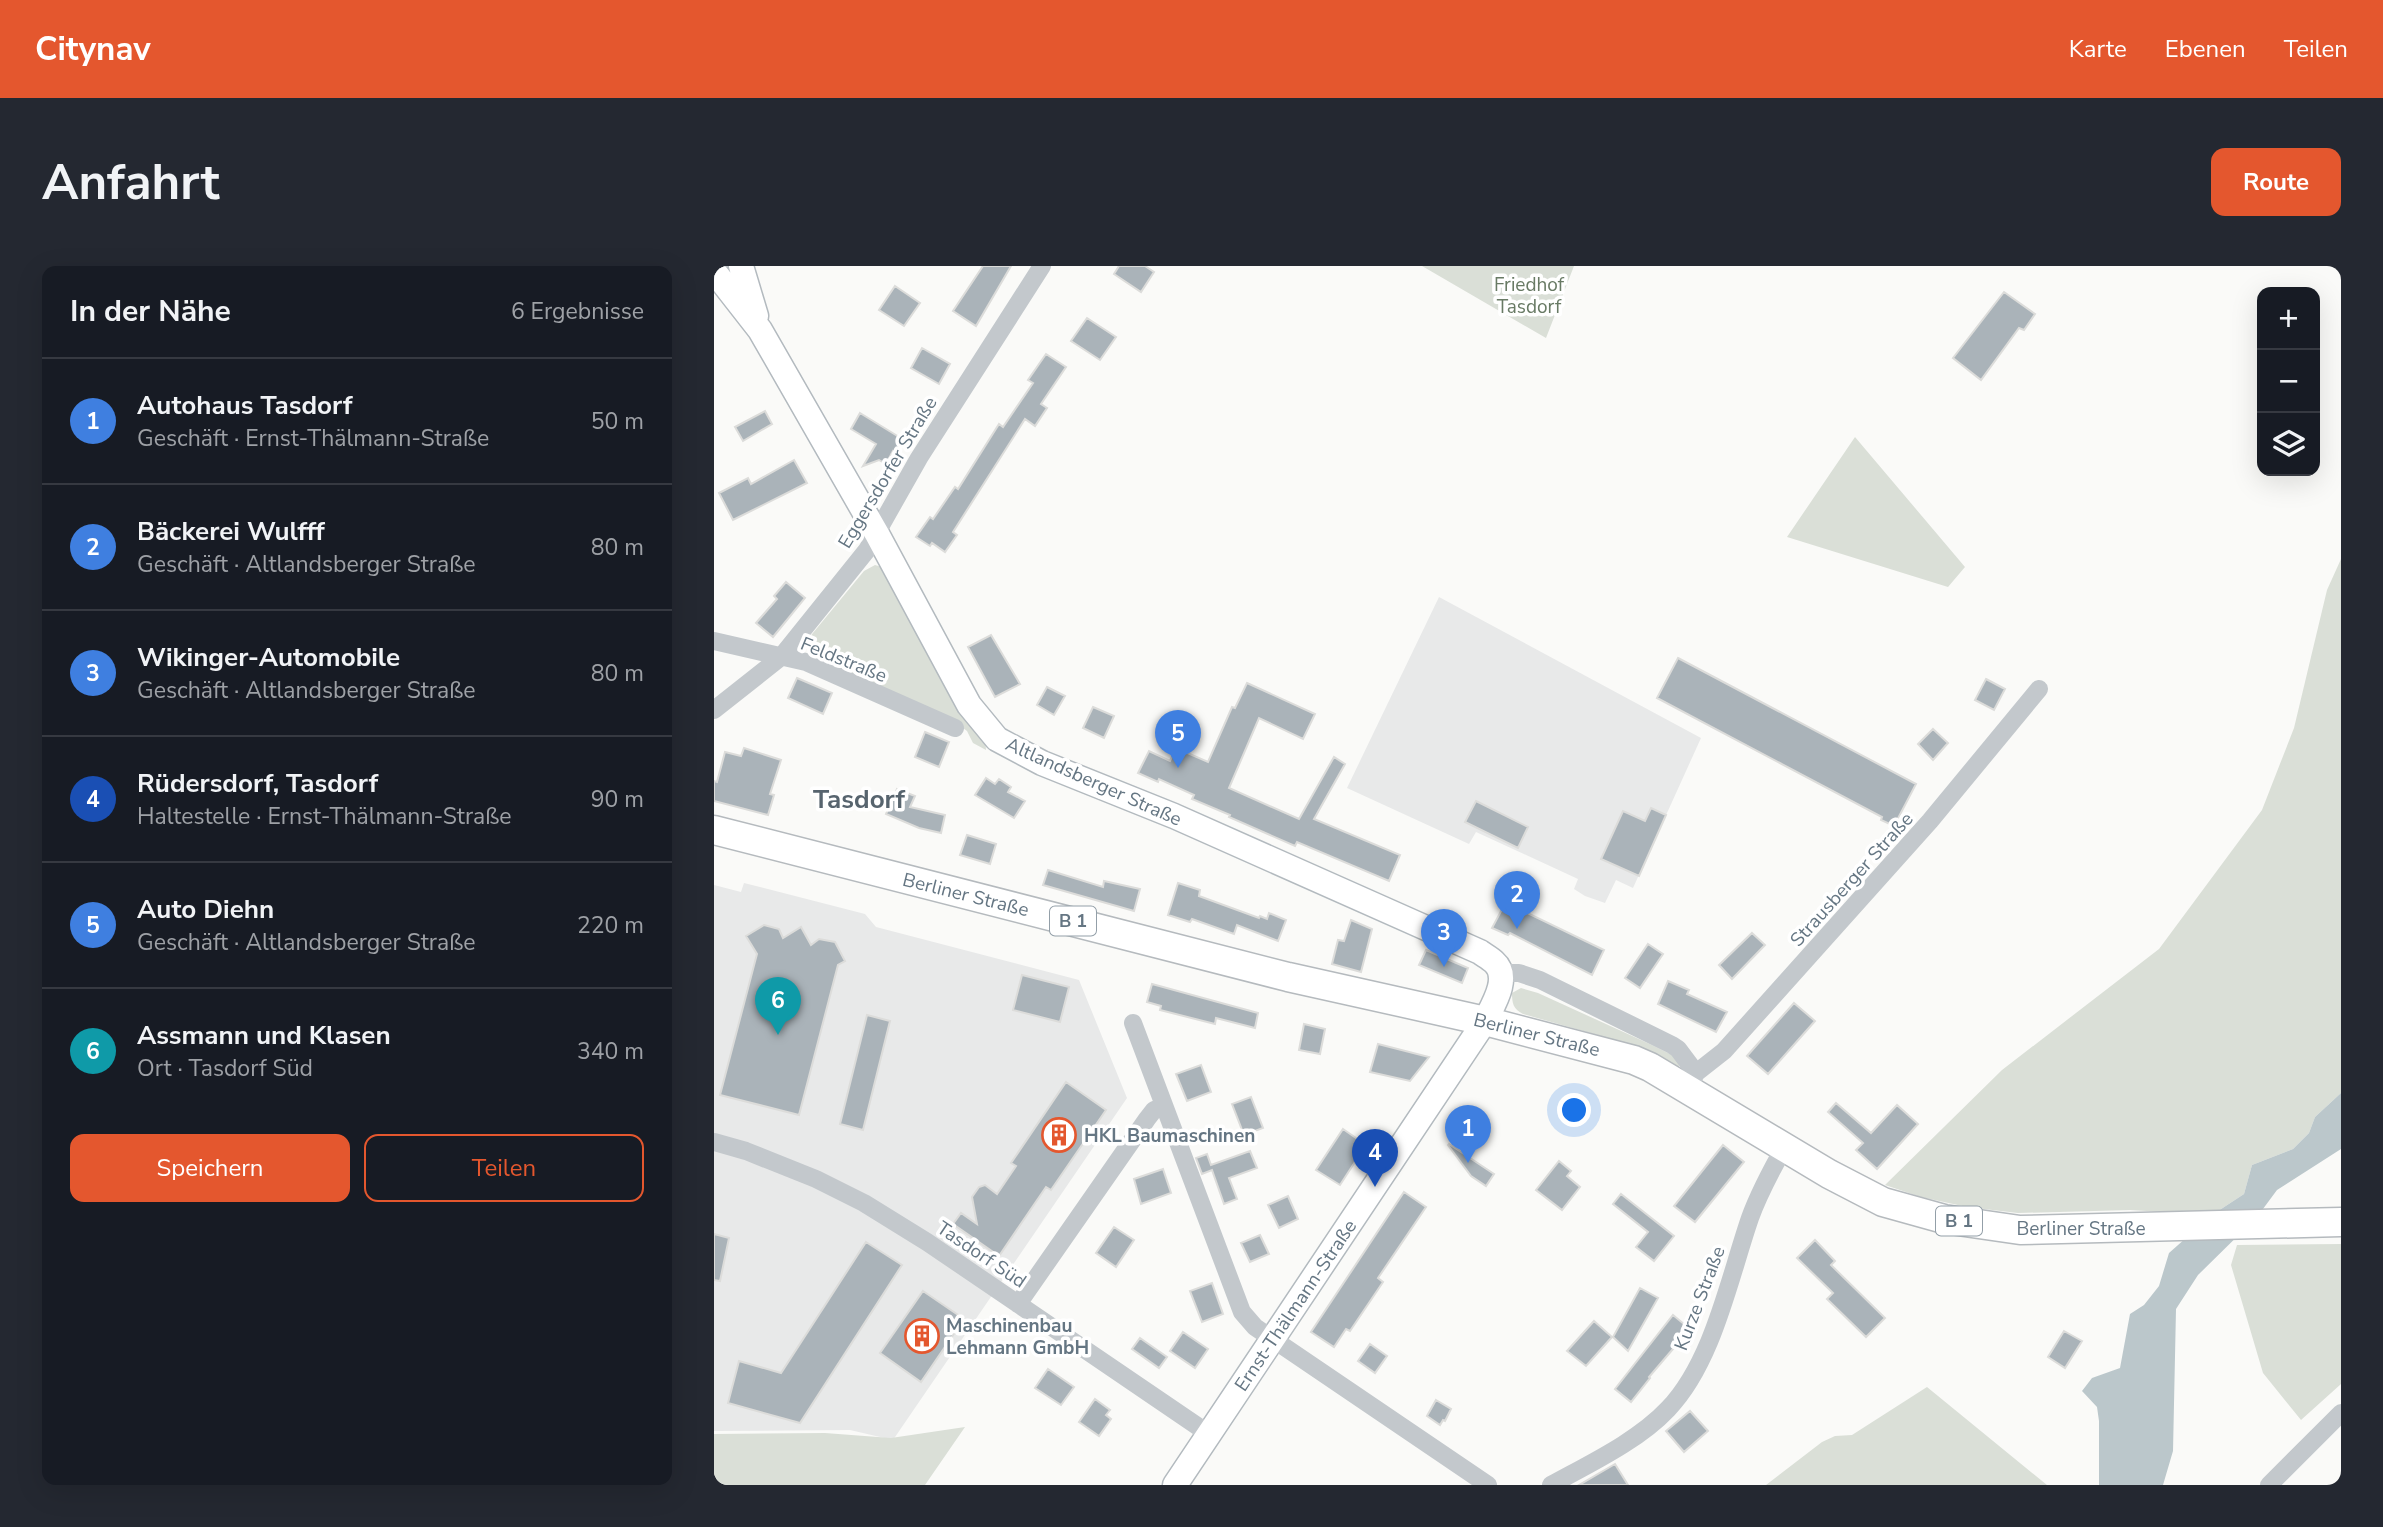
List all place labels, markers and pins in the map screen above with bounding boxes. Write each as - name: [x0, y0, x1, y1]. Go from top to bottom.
- pin: 5: [1155, 710, 1201, 768]
- pin: 2: [1494, 871, 1540, 929]
- pin: 3: [1421, 909, 1467, 967]
- pin: 6: [755, 977, 801, 1035]
- pin: 1: [1445, 1105, 1491, 1163]
- building icon: HKL Baumaschinen: [1040, 1116, 1078, 1154]
- place label: HKL Baumaschinen: [1084, 1123, 1255, 1149]
- pin: 4: [1352, 1129, 1398, 1187]
- place label: Maschinenbau Lehmann GmbH: [946, 1313, 1089, 1361]
- building icon: Maschinenbau Lehmann GmbH: [903, 1317, 941, 1355]

